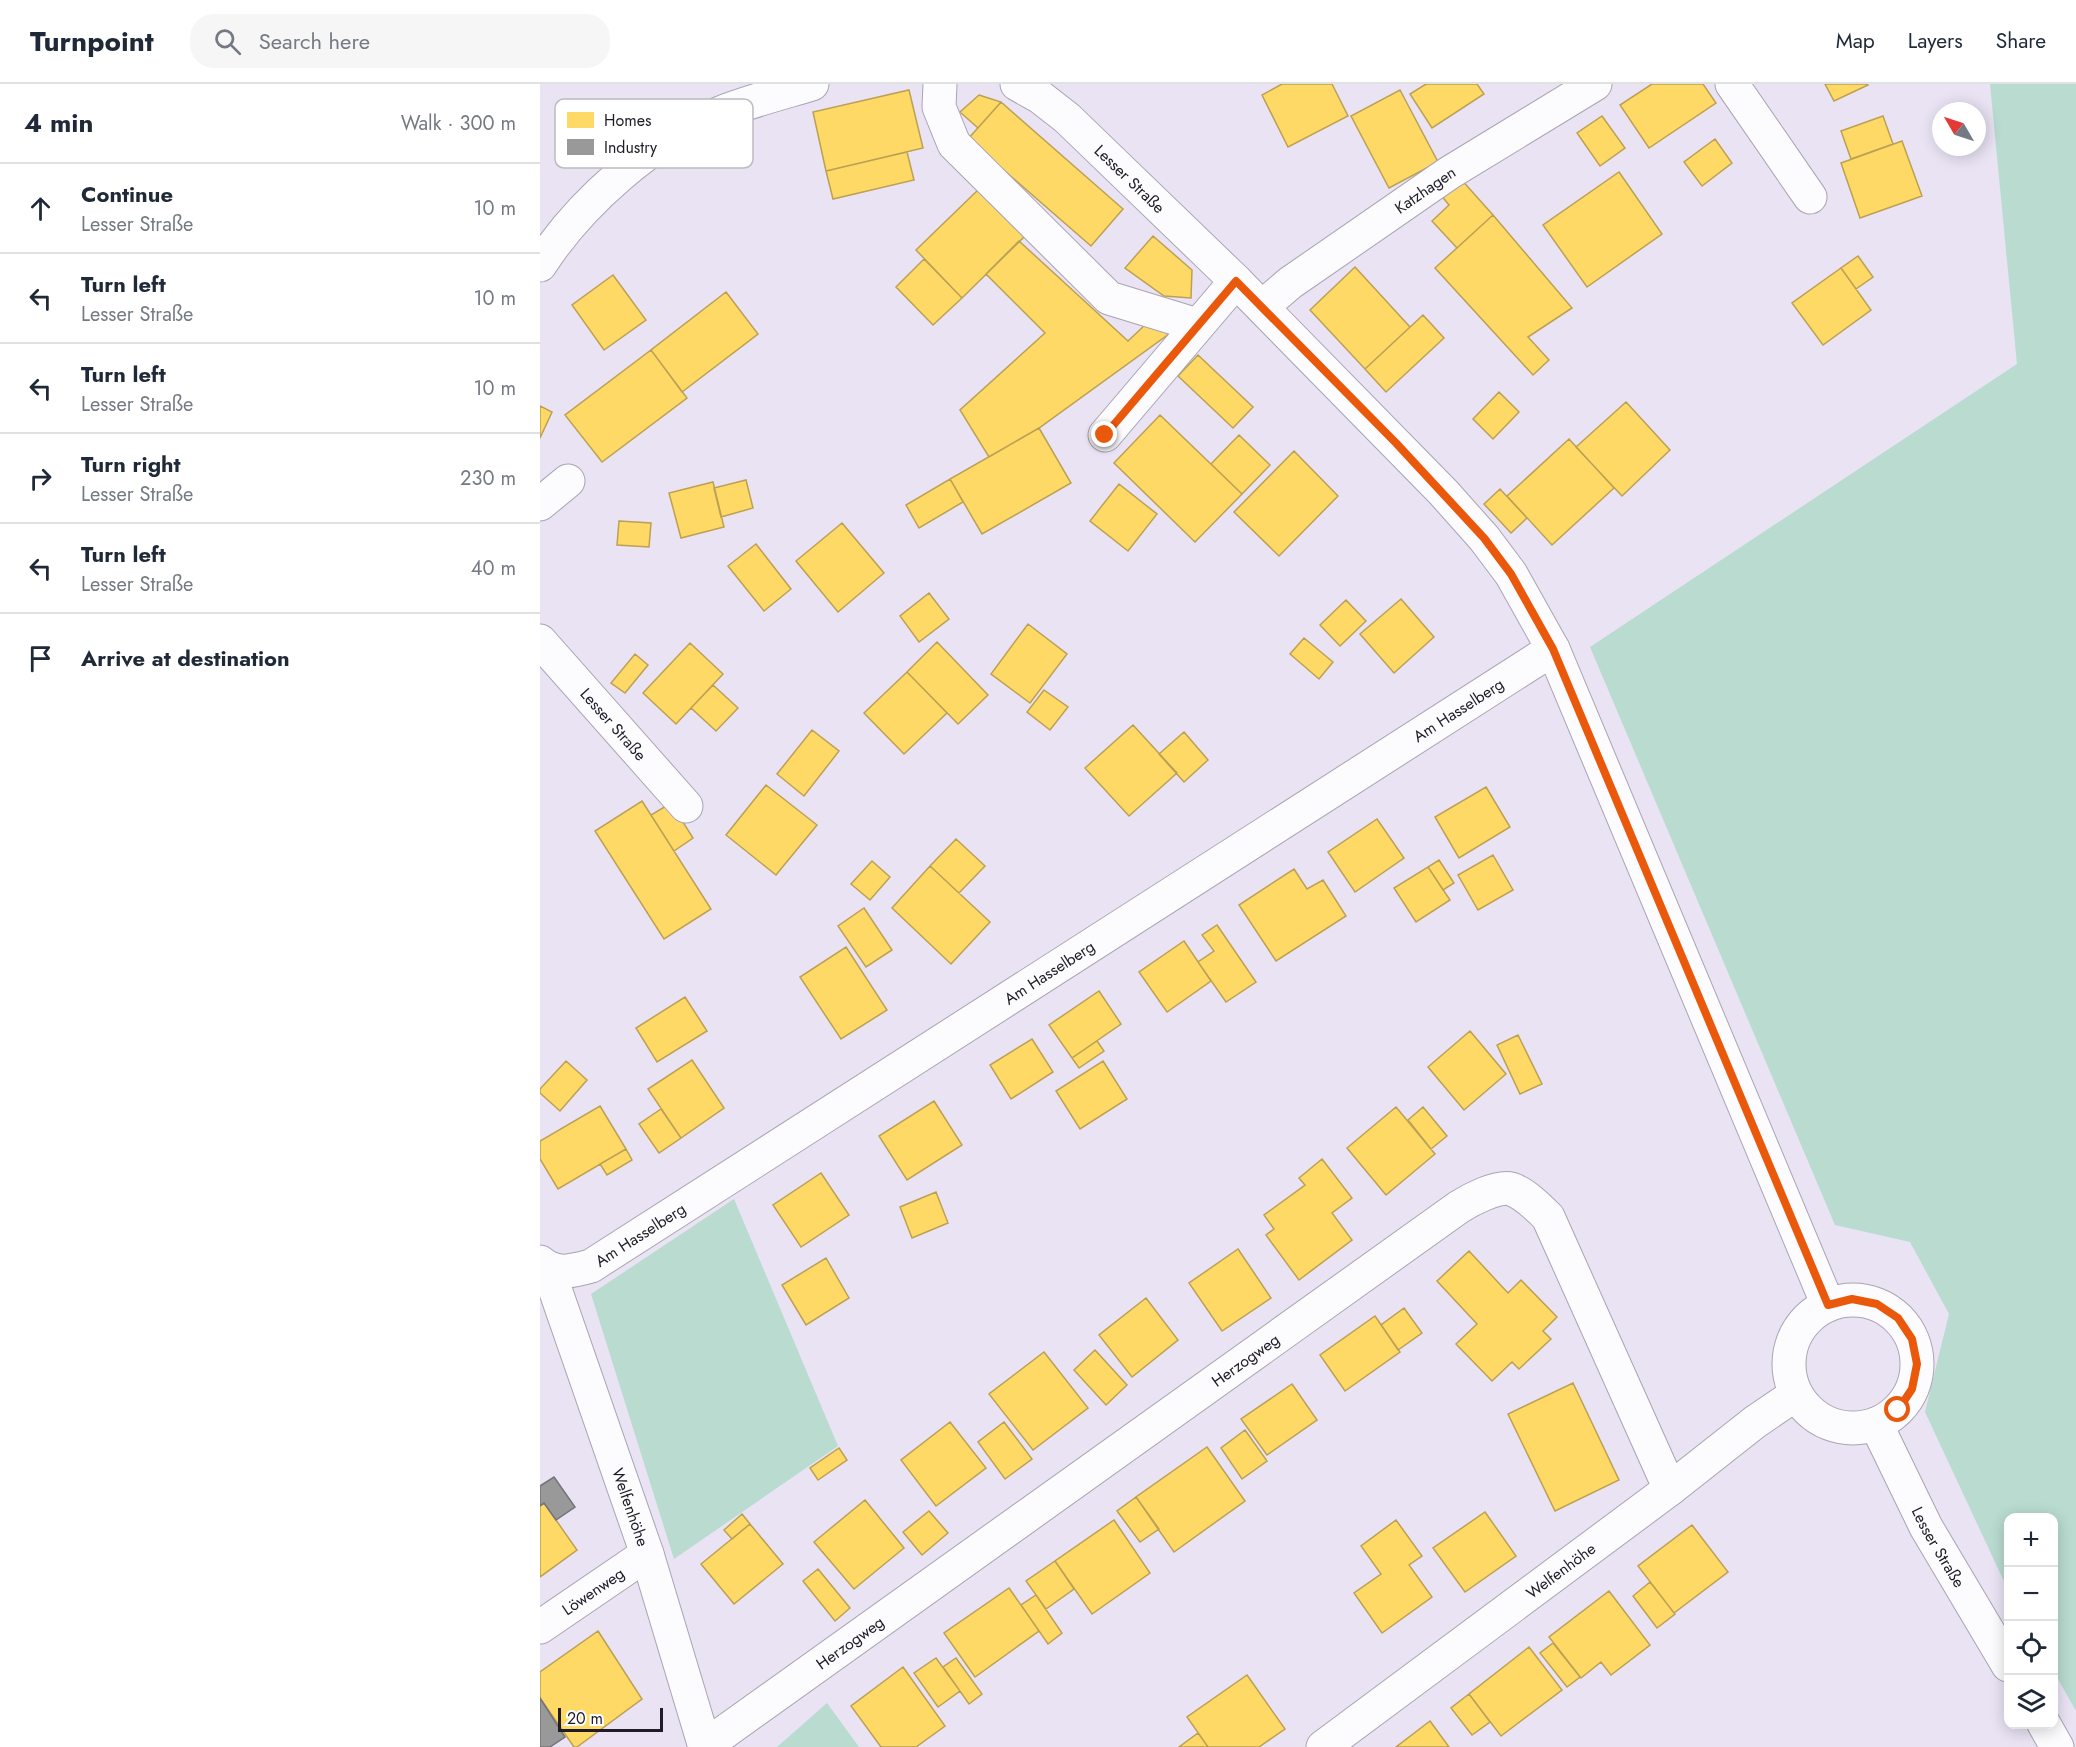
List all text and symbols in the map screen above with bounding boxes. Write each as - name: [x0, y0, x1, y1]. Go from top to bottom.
- search box: [190, 14, 610, 68]
- text: Turnpoint: [30, 21, 154, 62]
- icon: search: [211, 25, 244, 58]
- text: Search here: [259, 25, 370, 57]
- text: Map: [1836, 26, 1875, 56]
- text: Layers: [1908, 26, 1963, 56]
- text: Share: [1996, 26, 2046, 56]
- legend: [555, 99, 753, 168]
- north arrow: [1932, 102, 1986, 156]
- text: 4 min: [24, 104, 93, 142]
- text: Walk · 300 m: [401, 109, 516, 138]
- text: Homes: [604, 109, 651, 132]
- text: Industry: [604, 136, 658, 159]
- street label: Lesser Straße: [1089, 139, 1170, 218]
- street label: Katzhagen: [1390, 160, 1460, 219]
- text: Continue: [81, 178, 173, 210]
- icon: ahead: [24, 192, 57, 225]
- text: 10 m: [473, 194, 516, 223]
- text: Lesser Straße: [81, 210, 193, 239]
- text: Turn left: [81, 268, 166, 300]
- icon: left: [24, 282, 57, 315]
- text: 10 m: [473, 284, 516, 313]
- text: Lesser Straße: [81, 300, 193, 329]
- text: Turn left: [81, 358, 166, 390]
- icon: left: [24, 372, 57, 405]
- text: 10 m: [473, 374, 516, 403]
- text: Lesser Straße: [81, 390, 193, 419]
- route end: [1091, 421, 1117, 447]
- text: Turn right: [81, 448, 181, 480]
- icon: right: [24, 462, 57, 495]
- text: 230 m: [460, 464, 516, 493]
- text: Lesser Straße: [81, 480, 193, 509]
- text: Turn left: [81, 538, 166, 570]
- icon: left: [24, 552, 57, 585]
- text: 40 m: [471, 554, 516, 583]
- text: Lesser Straße: [81, 570, 193, 599]
- icon: arrive: [24, 642, 57, 675]
- text: Arrive at destination: [81, 642, 290, 674]
- street label: Am Hasselberg: [1408, 672, 1508, 747]
- street label: Lesser Straße: [575, 683, 652, 765]
- street label: Am Hasselberg: [999, 935, 1099, 1010]
- street label: Am Hasselberg: [590, 1197, 690, 1272]
- street label: Herzogweg: [1206, 1328, 1284, 1392]
- route start: [1884, 1396, 1910, 1422]
- street label: Welfenhöhe: [606, 1465, 655, 1549]
- street label: Lesser Straße: [1906, 1503, 1971, 1592]
- map controls: [2004, 1513, 2058, 1729]
- button: +: [2004, 1513, 2058, 1567]
- street label: Welfenhöhe: [1521, 1537, 1600, 1604]
- street label: Löwenweg: [557, 1561, 629, 1620]
- button: −: [2004, 1567, 2058, 1621]
- street label: Herzogweg: [811, 1610, 889, 1675]
- button: locate: [2004, 1621, 2058, 1675]
- button: layers: [2004, 1675, 2058, 1729]
- scale bar: [558, 1705, 663, 1732]
- text: 20 m: [567, 1707, 603, 1730]

